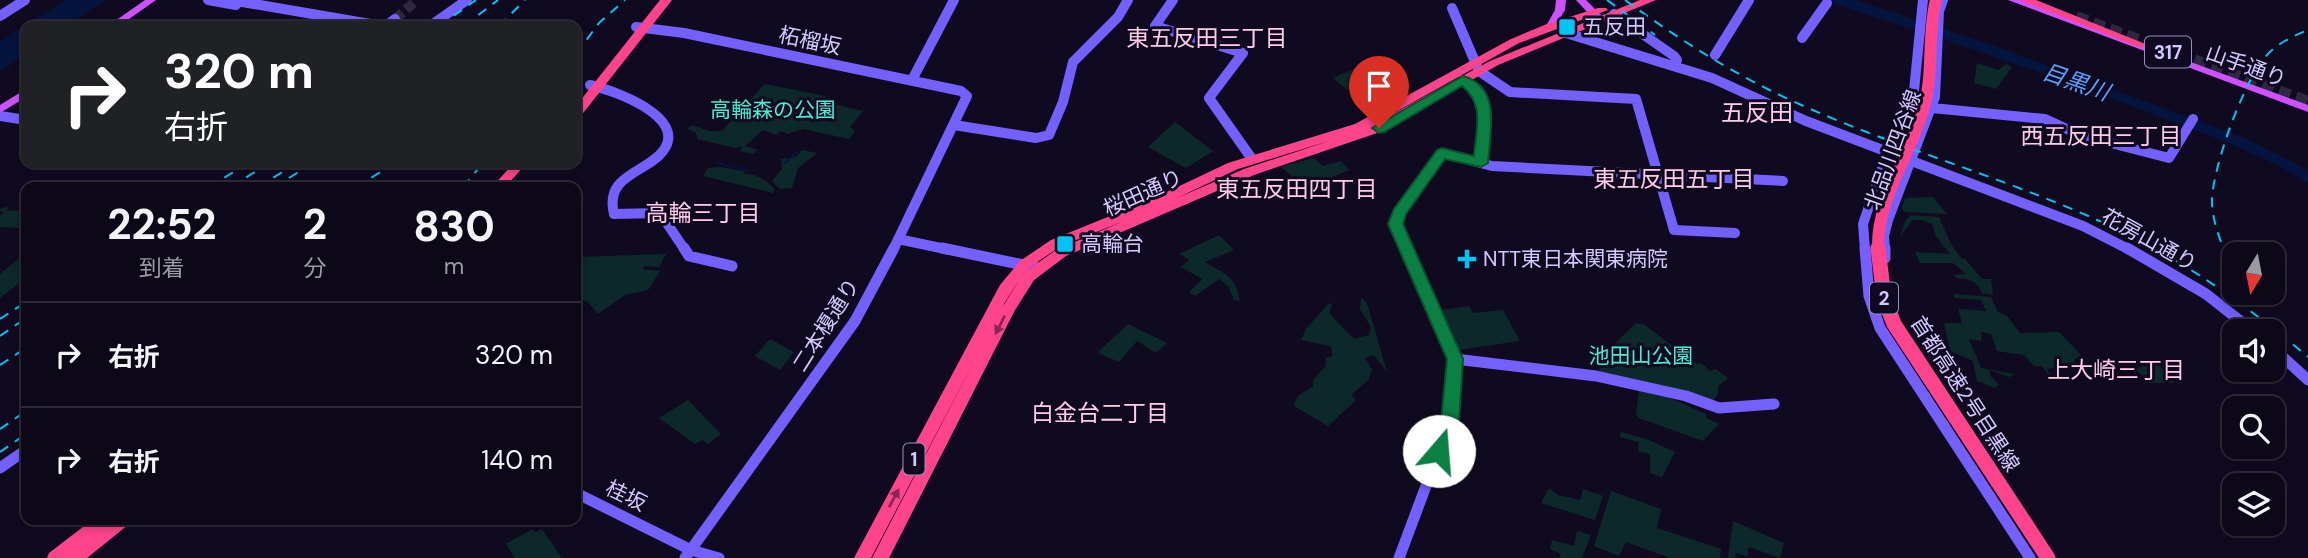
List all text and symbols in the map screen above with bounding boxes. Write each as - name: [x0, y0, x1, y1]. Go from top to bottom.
- place label: 五反田: [1583, 13, 1646, 41]
- marker: 五反田: [1557, 17, 1577, 37]
- street label: 柘榴坂: [776, 21, 844, 61]
- district label: 東五反田三丁目: [1127, 23, 1288, 53]
- road number: 317: [2145, 36, 2191, 68]
- street label: 山手通り: [2202, 38, 2290, 94]
- text: 320 m: [164, 39, 314, 103]
- icon: right: [49, 49, 140, 140]
- pin: [1349, 56, 1409, 128]
- water label: 目黒川: [2038, 57, 2116, 108]
- icon: arrive: [1360, 67, 1398, 105]
- street label: 北品川四谷線: [1858, 86, 1928, 214]
- park label: 高輪森の公園: [710, 96, 836, 124]
- district label: 五反田: [1721, 97, 1793, 128]
- text: 右折: [164, 106, 228, 148]
- district label: 西五反田三丁目: [2021, 121, 2182, 151]
- street label: 桜田通り: [1099, 163, 1187, 223]
- district label: 東五反田五丁目: [1594, 164, 1755, 194]
- district label: 東五反田四丁目: [1217, 174, 1378, 204]
- text: 22:52: [107, 197, 216, 252]
- text: 2: [303, 197, 327, 252]
- district label: 高輪三丁目: [646, 198, 761, 228]
- text: 830: [413, 199, 495, 254]
- street label: 花房山通り: [2096, 202, 2202, 278]
- place label: 高輪台: [1081, 230, 1144, 258]
- marker: 高輪台: [1055, 234, 1075, 254]
- north arrow: [2222, 242, 2286, 304]
- map controls: [2222, 242, 2285, 536]
- place label: NTT東日本関東病院: [1483, 245, 1668, 273]
- marker: NTT東日本関東病院: [1457, 249, 1477, 269]
- text: m: [444, 251, 464, 281]
- text: 到着: [139, 253, 185, 283]
- text: 分: [303, 253, 326, 283]
- street label: 二本榎通り: [786, 273, 866, 377]
- road number: 2: [1870, 282, 1898, 314]
- street label: 首都高速2号目黒線: [1904, 311, 2026, 477]
- one-way arrow: [995, 315, 1006, 335]
- button: sound: [2222, 319, 2285, 382]
- icon: right: [49, 336, 87, 374]
- text: 320 m: [475, 338, 553, 372]
- text: 右折: [108, 340, 160, 374]
- park label: 池田山公園: [1589, 342, 1694, 370]
- district label: 上大崎三丁目: [2047, 355, 2185, 385]
- button: search: [2222, 396, 2285, 459]
- district label: 白金台二丁目: [1031, 398, 1169, 428]
- position arrow: [1402, 414, 1476, 488]
- icon: right: [49, 441, 87, 479]
- text: 140 m: [481, 443, 553, 477]
- road number: 1: [904, 444, 925, 474]
- text: 右折: [108, 445, 160, 479]
- button: layers: [2222, 473, 2285, 536]
- street label: 桂坂: [601, 474, 651, 518]
- one-way arrow: [888, 488, 900, 507]

